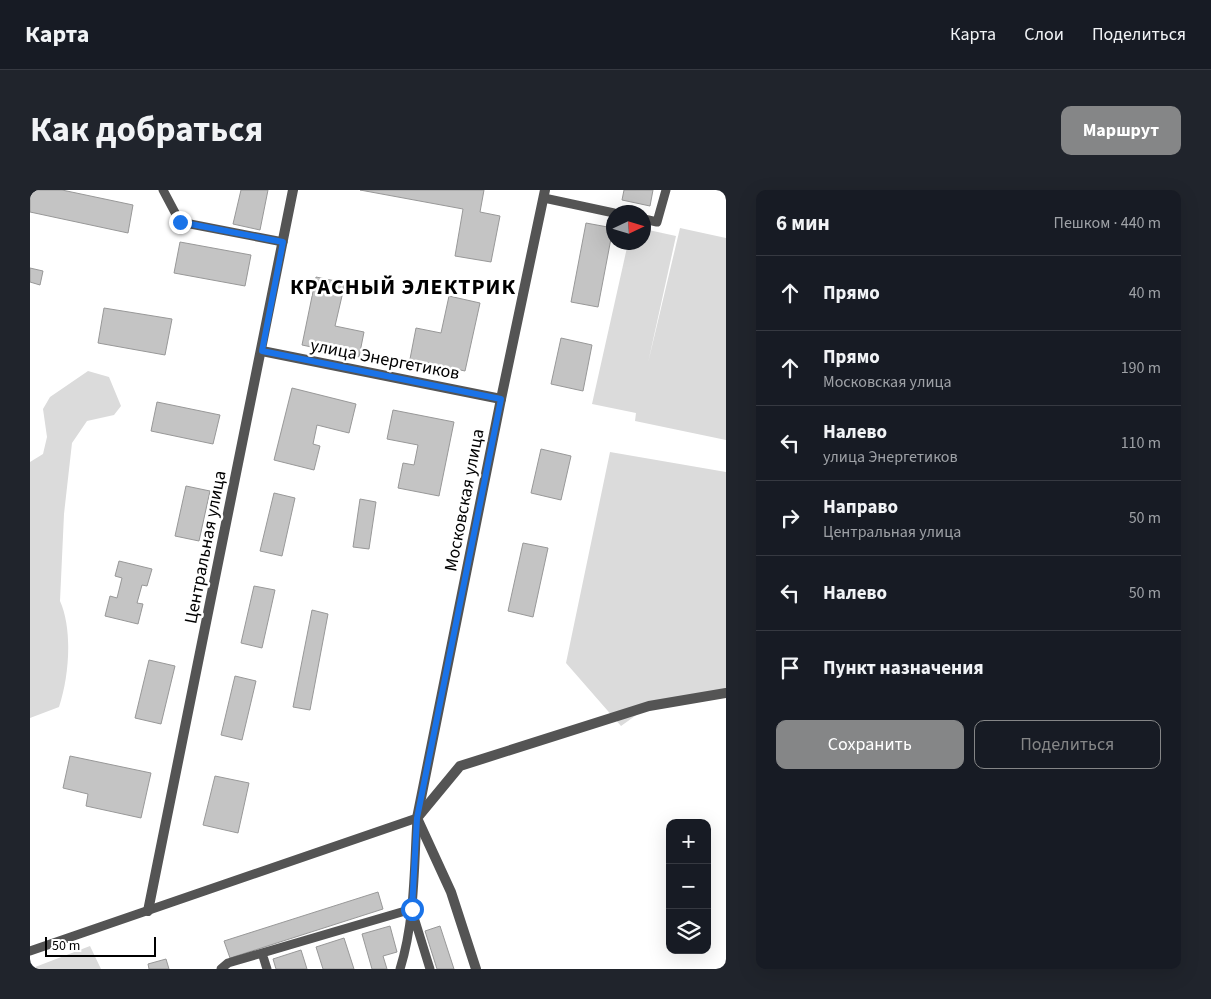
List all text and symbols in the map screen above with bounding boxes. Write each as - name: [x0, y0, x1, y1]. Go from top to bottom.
- text: Карта: [25, 17, 89, 52]
- text: Карта: [950, 22, 996, 47]
- text: Слои: [1024, 22, 1064, 47]
- text: Поделиться: [1092, 22, 1186, 47]
- text: Как добраться: [30, 105, 263, 155]
- button: Маршрут: [1061, 106, 1181, 155]
- north arrow: [606, 205, 651, 250]
- text: 6 мин: [776, 208, 830, 238]
- route end: [169, 211, 192, 234]
- text: Пешком · 440 m: [1054, 212, 1161, 234]
- district label: КРАСНЫЙ ЭЛЕКТРИК: [290, 271, 516, 303]
- icon: ahead: [776, 279, 804, 307]
- text: Прямо: [823, 280, 880, 307]
- text: 40 m: [1129, 282, 1161, 304]
- street label: улица Энергетиков: [308, 333, 462, 386]
- text: Прямо: [823, 344, 880, 371]
- icon: ahead: [776, 354, 804, 382]
- text: 190 m: [1121, 357, 1161, 379]
- text: Московская улица: [823, 371, 952, 393]
- text: Налево: [823, 419, 887, 446]
- street label: Московская улица: [438, 427, 491, 573]
- icon: left: [776, 429, 804, 457]
- text: 110 m: [1121, 432, 1161, 454]
- text: улица Энергетиков: [823, 446, 958, 468]
- street label: Центральная улица: [178, 468, 233, 626]
- text: Направо: [823, 494, 898, 521]
- icon: right: [776, 504, 804, 532]
- text: 50 m: [1129, 507, 1161, 529]
- text: Центральная улица: [823, 521, 961, 543]
- icon: left: [776, 579, 804, 607]
- text: Налево: [823, 580, 887, 607]
- text: 50 m: [1129, 582, 1161, 604]
- icon: arrive: [776, 654, 804, 682]
- text: Пункт назначения: [823, 655, 984, 682]
- button: Сохранить: [776, 720, 964, 769]
- button: Поделиться: [974, 720, 1161, 769]
- map controls: [666, 819, 711, 954]
- button: +: [666, 819, 711, 864]
- button: −: [666, 864, 711, 909]
- route start: [401, 898, 424, 921]
- button: layers: [666, 909, 711, 954]
- scale bar: [45, 934, 156, 957]
- text: 50 m: [52, 936, 80, 956]

